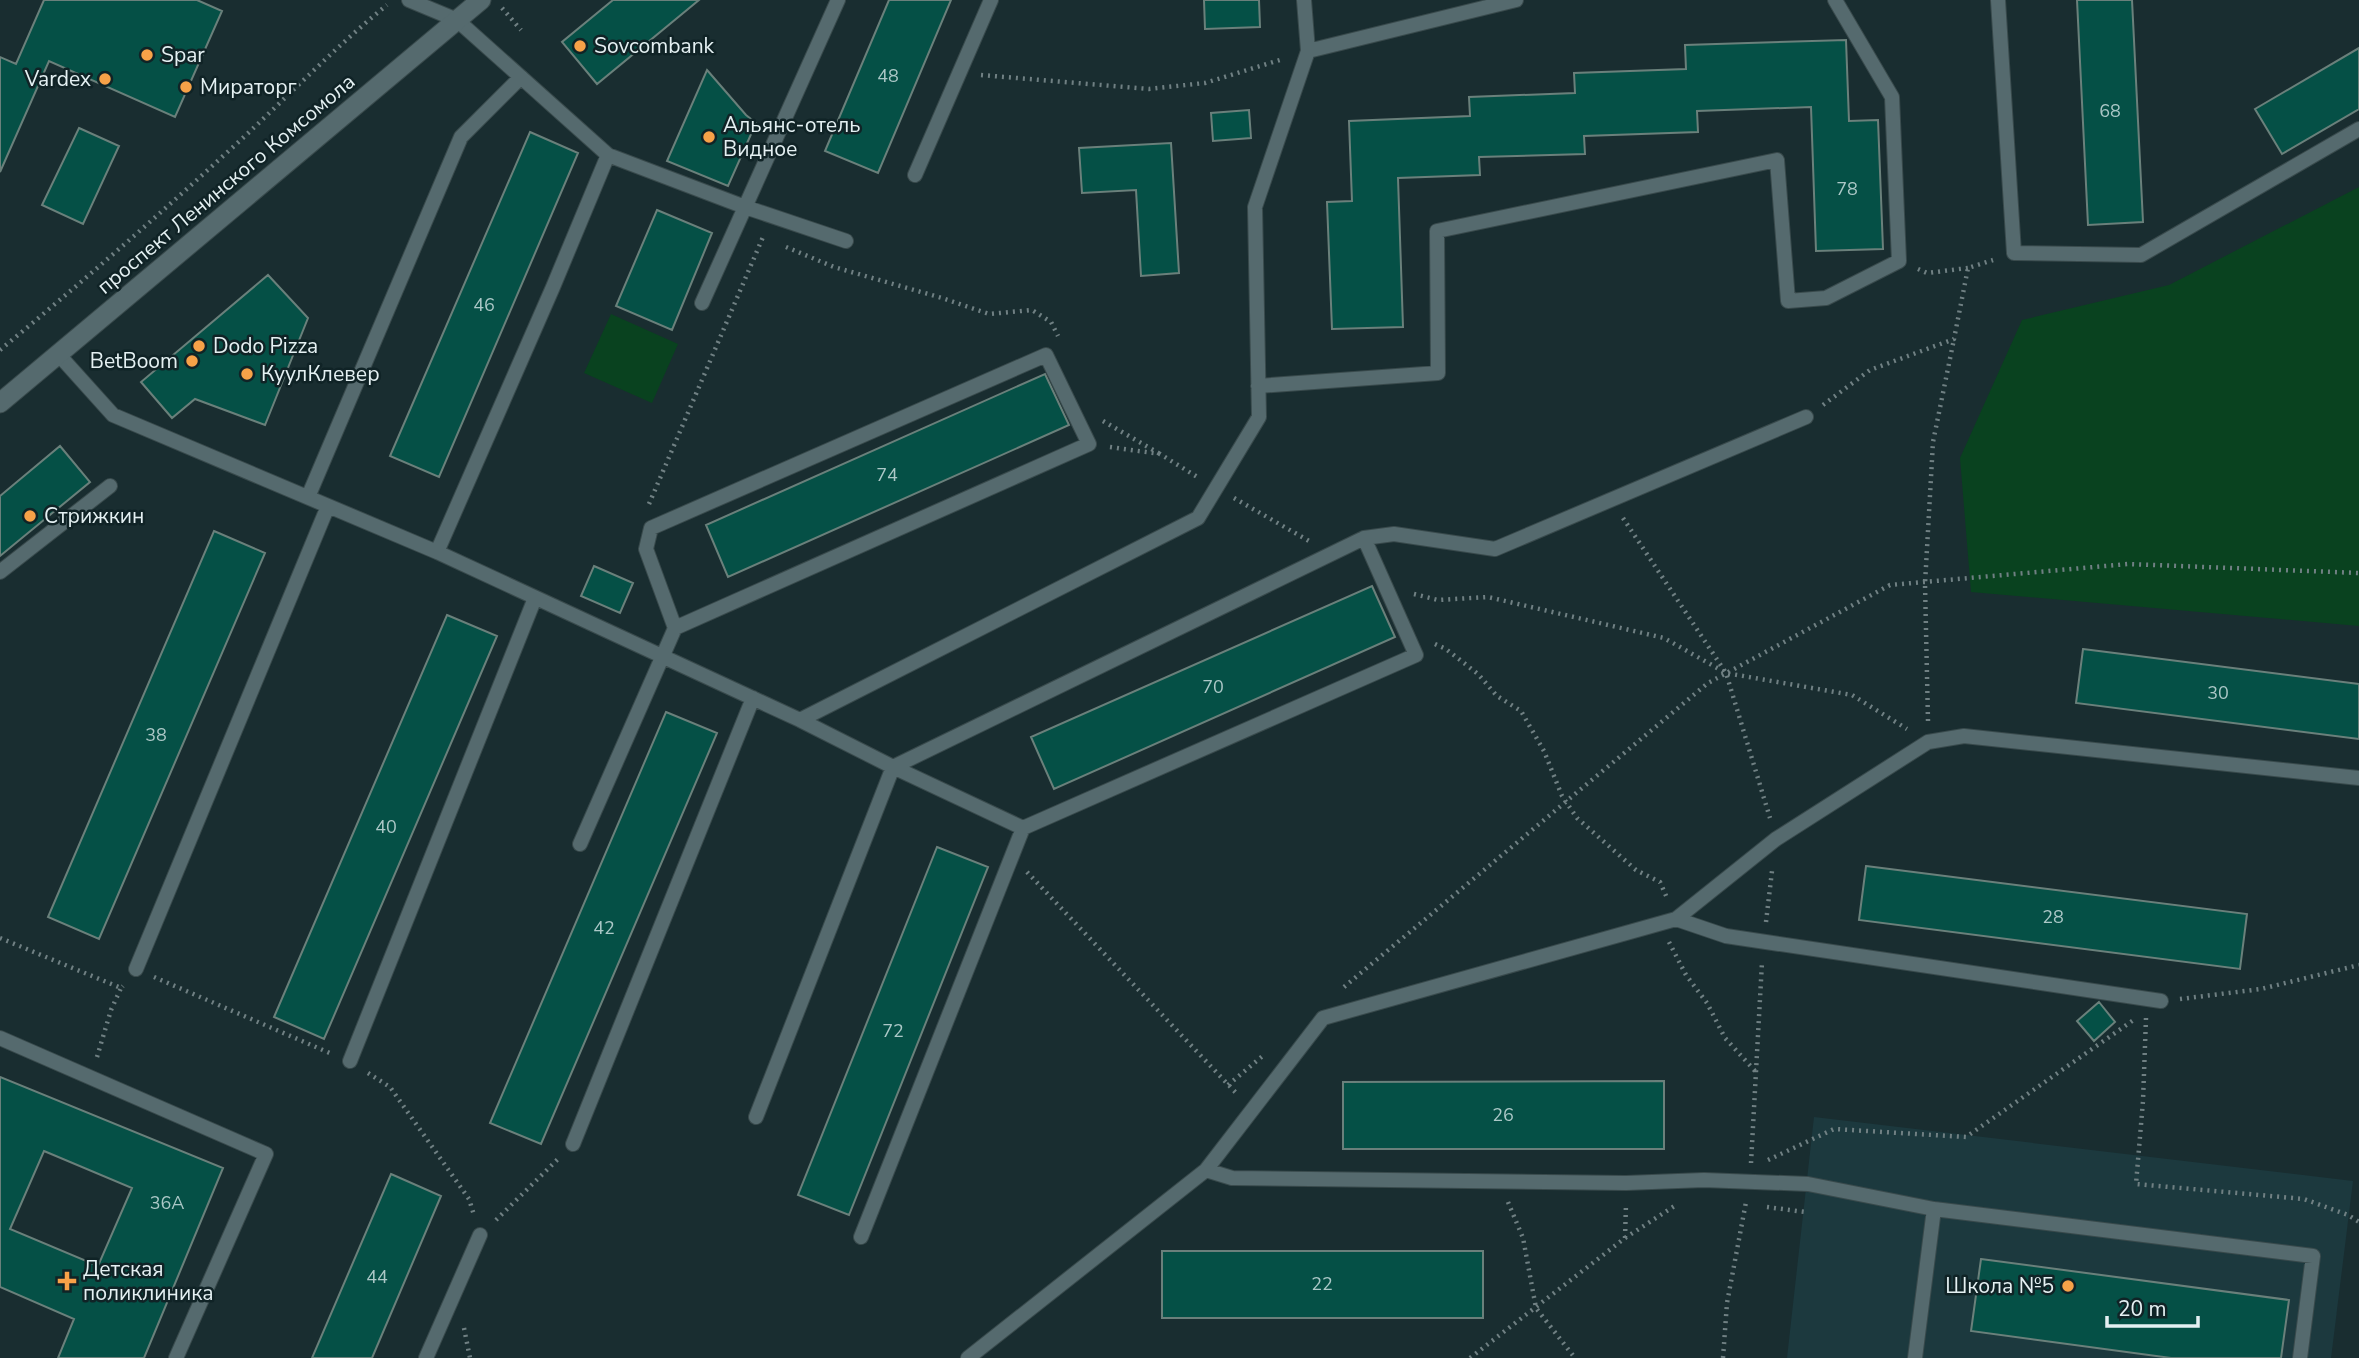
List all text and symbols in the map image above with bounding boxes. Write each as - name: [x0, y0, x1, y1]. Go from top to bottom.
- place label: Sovcombank: [594, 32, 715, 60]
- marker: Sovcombank: [572, 38, 588, 54]
- place label: Spar: [161, 41, 205, 69]
- marker: Spar: [139, 47, 155, 63]
- house number: 48: [877, 64, 899, 88]
- place label: Vardex: [24, 65, 91, 93]
- street label: проспект Ленинского Комсомола: [91, 68, 361, 300]
- marker: Vardex: [97, 71, 113, 87]
- place label: Мираторг: [200, 73, 297, 101]
- marker: Мираторг: [178, 79, 194, 95]
- house number: 68: [2099, 99, 2121, 123]
- place label: Альянс-отель Видное: [723, 111, 861, 163]
- marker: Альянс-отель Видное: [701, 129, 717, 145]
- house number: 78: [1836, 177, 1858, 201]
- house number: 46: [473, 293, 495, 317]
- place label: Dodo Pizza: [213, 332, 318, 360]
- marker: Dodo Pizza: [191, 338, 207, 354]
- place label: BetBoom: [90, 347, 178, 375]
- marker: BetBoom: [184, 353, 200, 369]
- place label: КуулКлевер: [261, 360, 380, 388]
- marker: КуулКлевер: [239, 366, 255, 382]
- house number: 74: [876, 463, 898, 487]
- place label: Стрижкин: [44, 502, 144, 530]
- marker: Стрижкин: [22, 508, 38, 524]
- house number: 70: [1202, 675, 1224, 699]
- house number: 30: [2207, 681, 2229, 705]
- house number: 38: [145, 723, 167, 747]
- house number: 40: [375, 815, 397, 839]
- house number: 28: [2042, 905, 2064, 929]
- house number: 42: [593, 916, 615, 940]
- house number: 72: [882, 1019, 904, 1043]
- house number: 26: [1492, 1103, 1514, 1127]
- house number: 36А: [150, 1191, 184, 1215]
- place label: Детская поликлиника: [83, 1255, 214, 1307]
- house number: 44: [366, 1265, 388, 1289]
- marker: Детская поликлиника: [57, 1271, 77, 1291]
- house number: 22: [1311, 1272, 1333, 1296]
- place label: Школа №5: [1945, 1272, 2054, 1300]
- marker: Школа №5: [2060, 1278, 2076, 1294]
- scale bar: [2107, 1284, 2198, 1328]
- text: 20 m: [2118, 1295, 2167, 1323]

